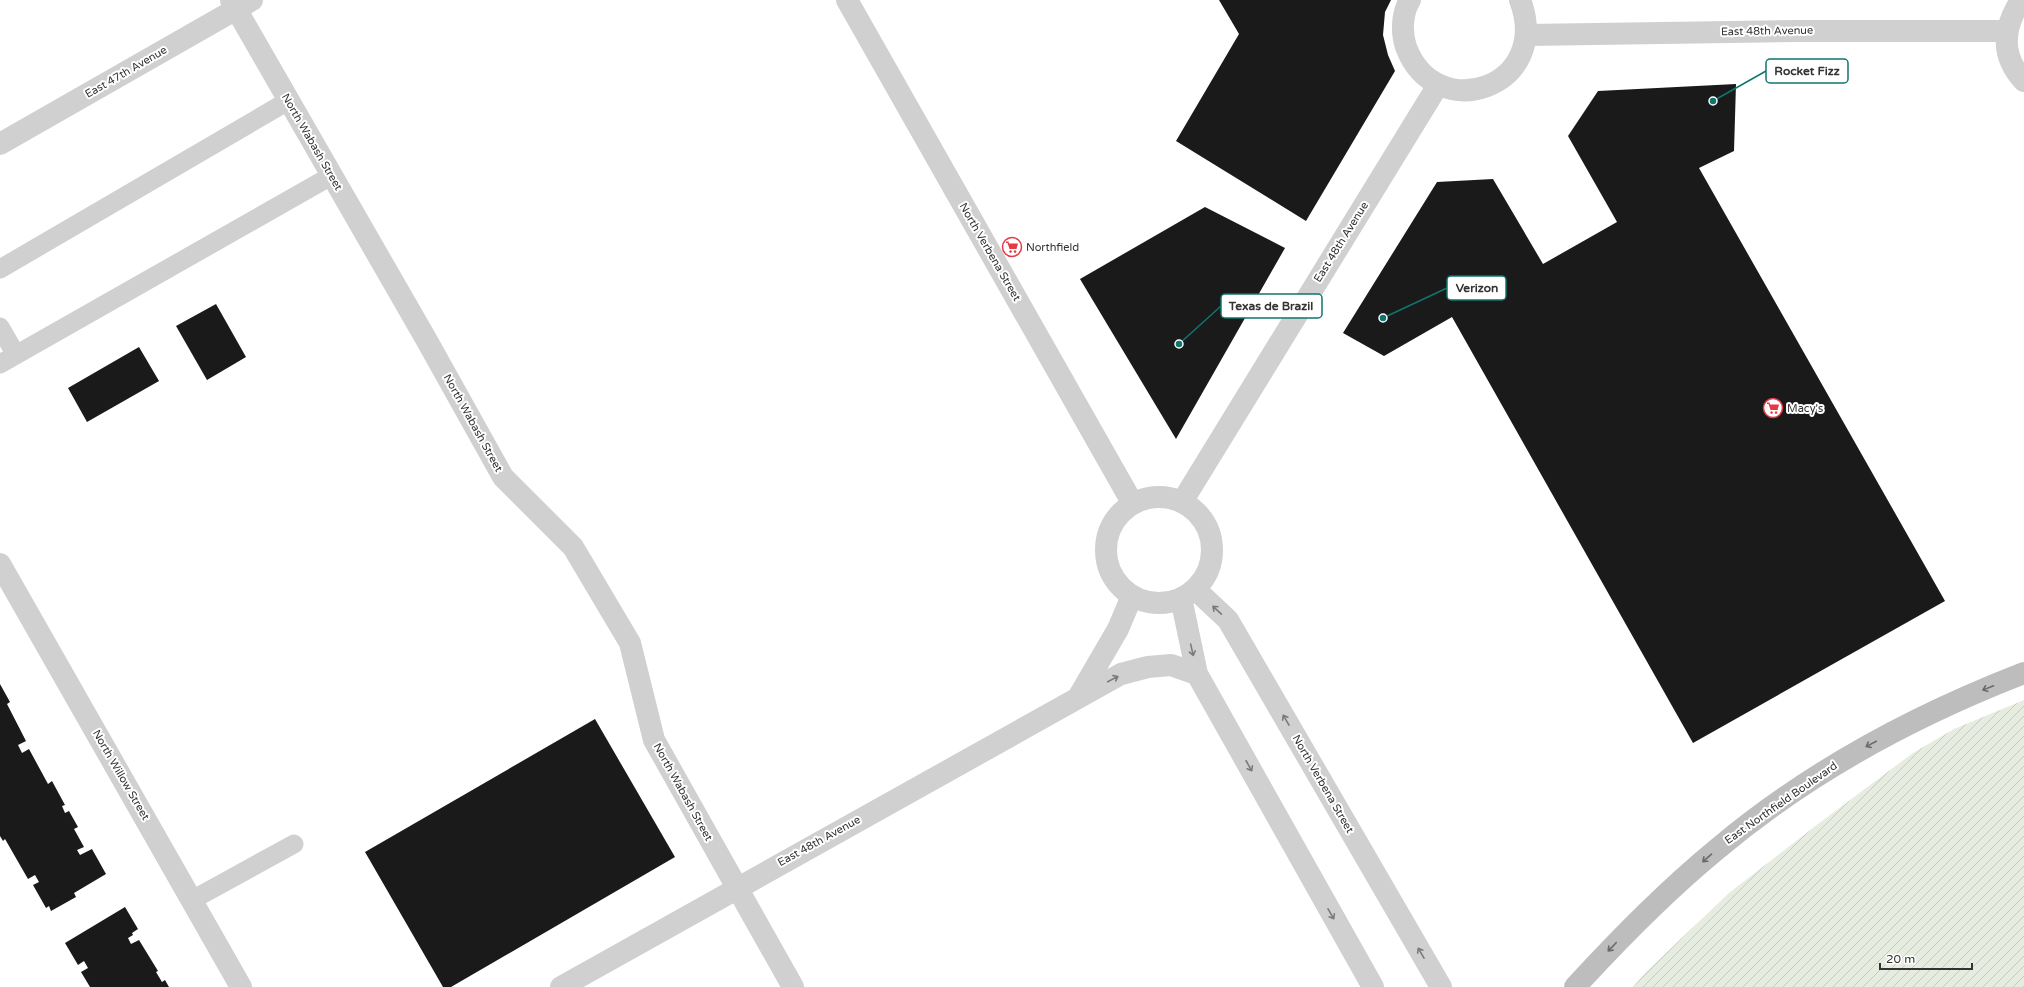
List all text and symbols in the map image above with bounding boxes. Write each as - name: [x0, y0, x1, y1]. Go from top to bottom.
- street label: East 48th Avenue: [1721, 24, 1813, 38]
- street label: East 47th Avenue: [83, 43, 169, 101]
- callout: Rocket Fizz: [1766, 59, 1848, 83]
- text: Rocket Fizz: [1774, 64, 1840, 78]
- street label: North Wabash Street: [279, 91, 345, 193]
- street label: East 48th Avenue: [1311, 199, 1371, 285]
- street label: North Verbena Street: [957, 201, 1023, 303]
- supermarket icon: Northfield: [1001, 236, 1023, 258]
- place label: Northfield: [1026, 241, 1079, 254]
- callout: Verizon: [1447, 276, 1506, 300]
- text: Verizon: [1456, 281, 1498, 295]
- callout: Texas de Brazil: [1221, 294, 1322, 318]
- text: Texas de Brazil: [1228, 299, 1313, 313]
- street label: North Wabash Street: [441, 372, 505, 474]
- supermarket icon: Macy's: [1762, 397, 1784, 419]
- place label: Macy's: [1787, 402, 1823, 415]
- one-way arrow: [1212, 605, 1222, 615]
- one-way arrow: [1188, 644, 1196, 657]
- one-way arrow: [1107, 674, 1119, 682]
- one-way arrow: [1982, 684, 1994, 692]
- one-way arrow: [1281, 714, 1289, 726]
- street label: North Willow Street: [90, 727, 152, 823]
- street label: North Verbena Street: [1290, 733, 1356, 835]
- street label: North Wabash Street: [651, 741, 715, 843]
- one-way arrow: [1865, 741, 1877, 748]
- street label: East Northfield Boulevard: [1722, 759, 1840, 847]
- one-way arrow: [1245, 760, 1253, 772]
- street label: East 48th Avenue: [775, 813, 863, 869]
- one-way arrow: [1701, 853, 1712, 862]
- one-way arrow: [1328, 908, 1336, 920]
- one-way arrow: [1607, 942, 1617, 952]
- scale bar: [1880, 945, 1972, 971]
- one-way arrow: [1417, 947, 1425, 959]
- text: 20 m: [1886, 952, 1915, 966]

